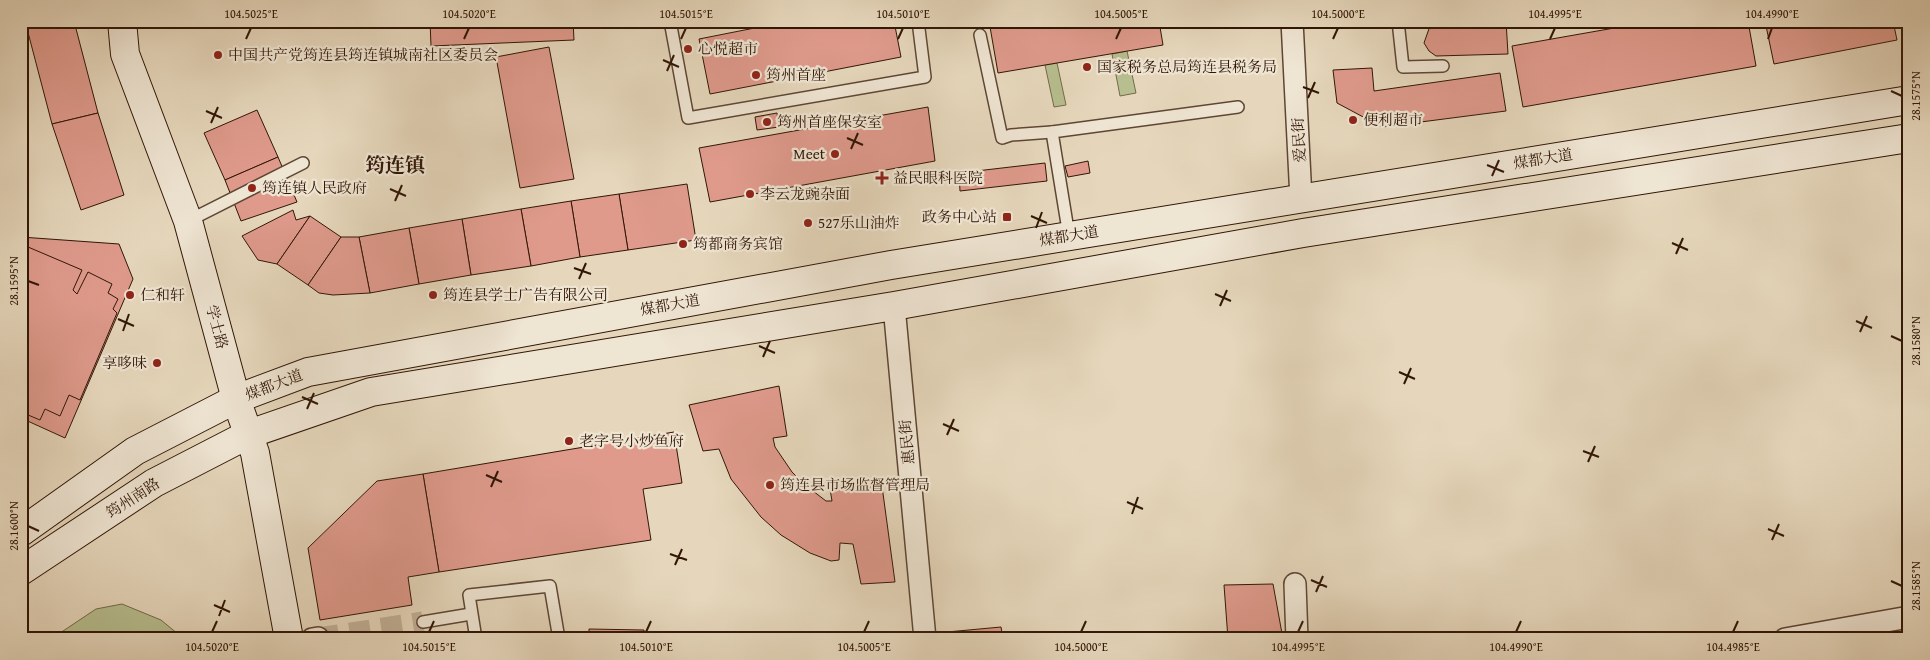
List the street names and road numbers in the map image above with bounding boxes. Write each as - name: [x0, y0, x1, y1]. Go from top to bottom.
- street label: 爱民街: [1287, 117, 1310, 163]
- street label: 煤都大道: [1512, 143, 1574, 174]
- street label: 煤都大道: [1038, 220, 1100, 251]
- street label: 煤都大道: [639, 289, 701, 320]
- street label: 学士路: [202, 302, 233, 351]
- street label: 煤都大道: [242, 364, 306, 405]
- street label: 惠民街: [894, 419, 919, 465]
- street label: 筠州南路: [102, 472, 164, 523]

